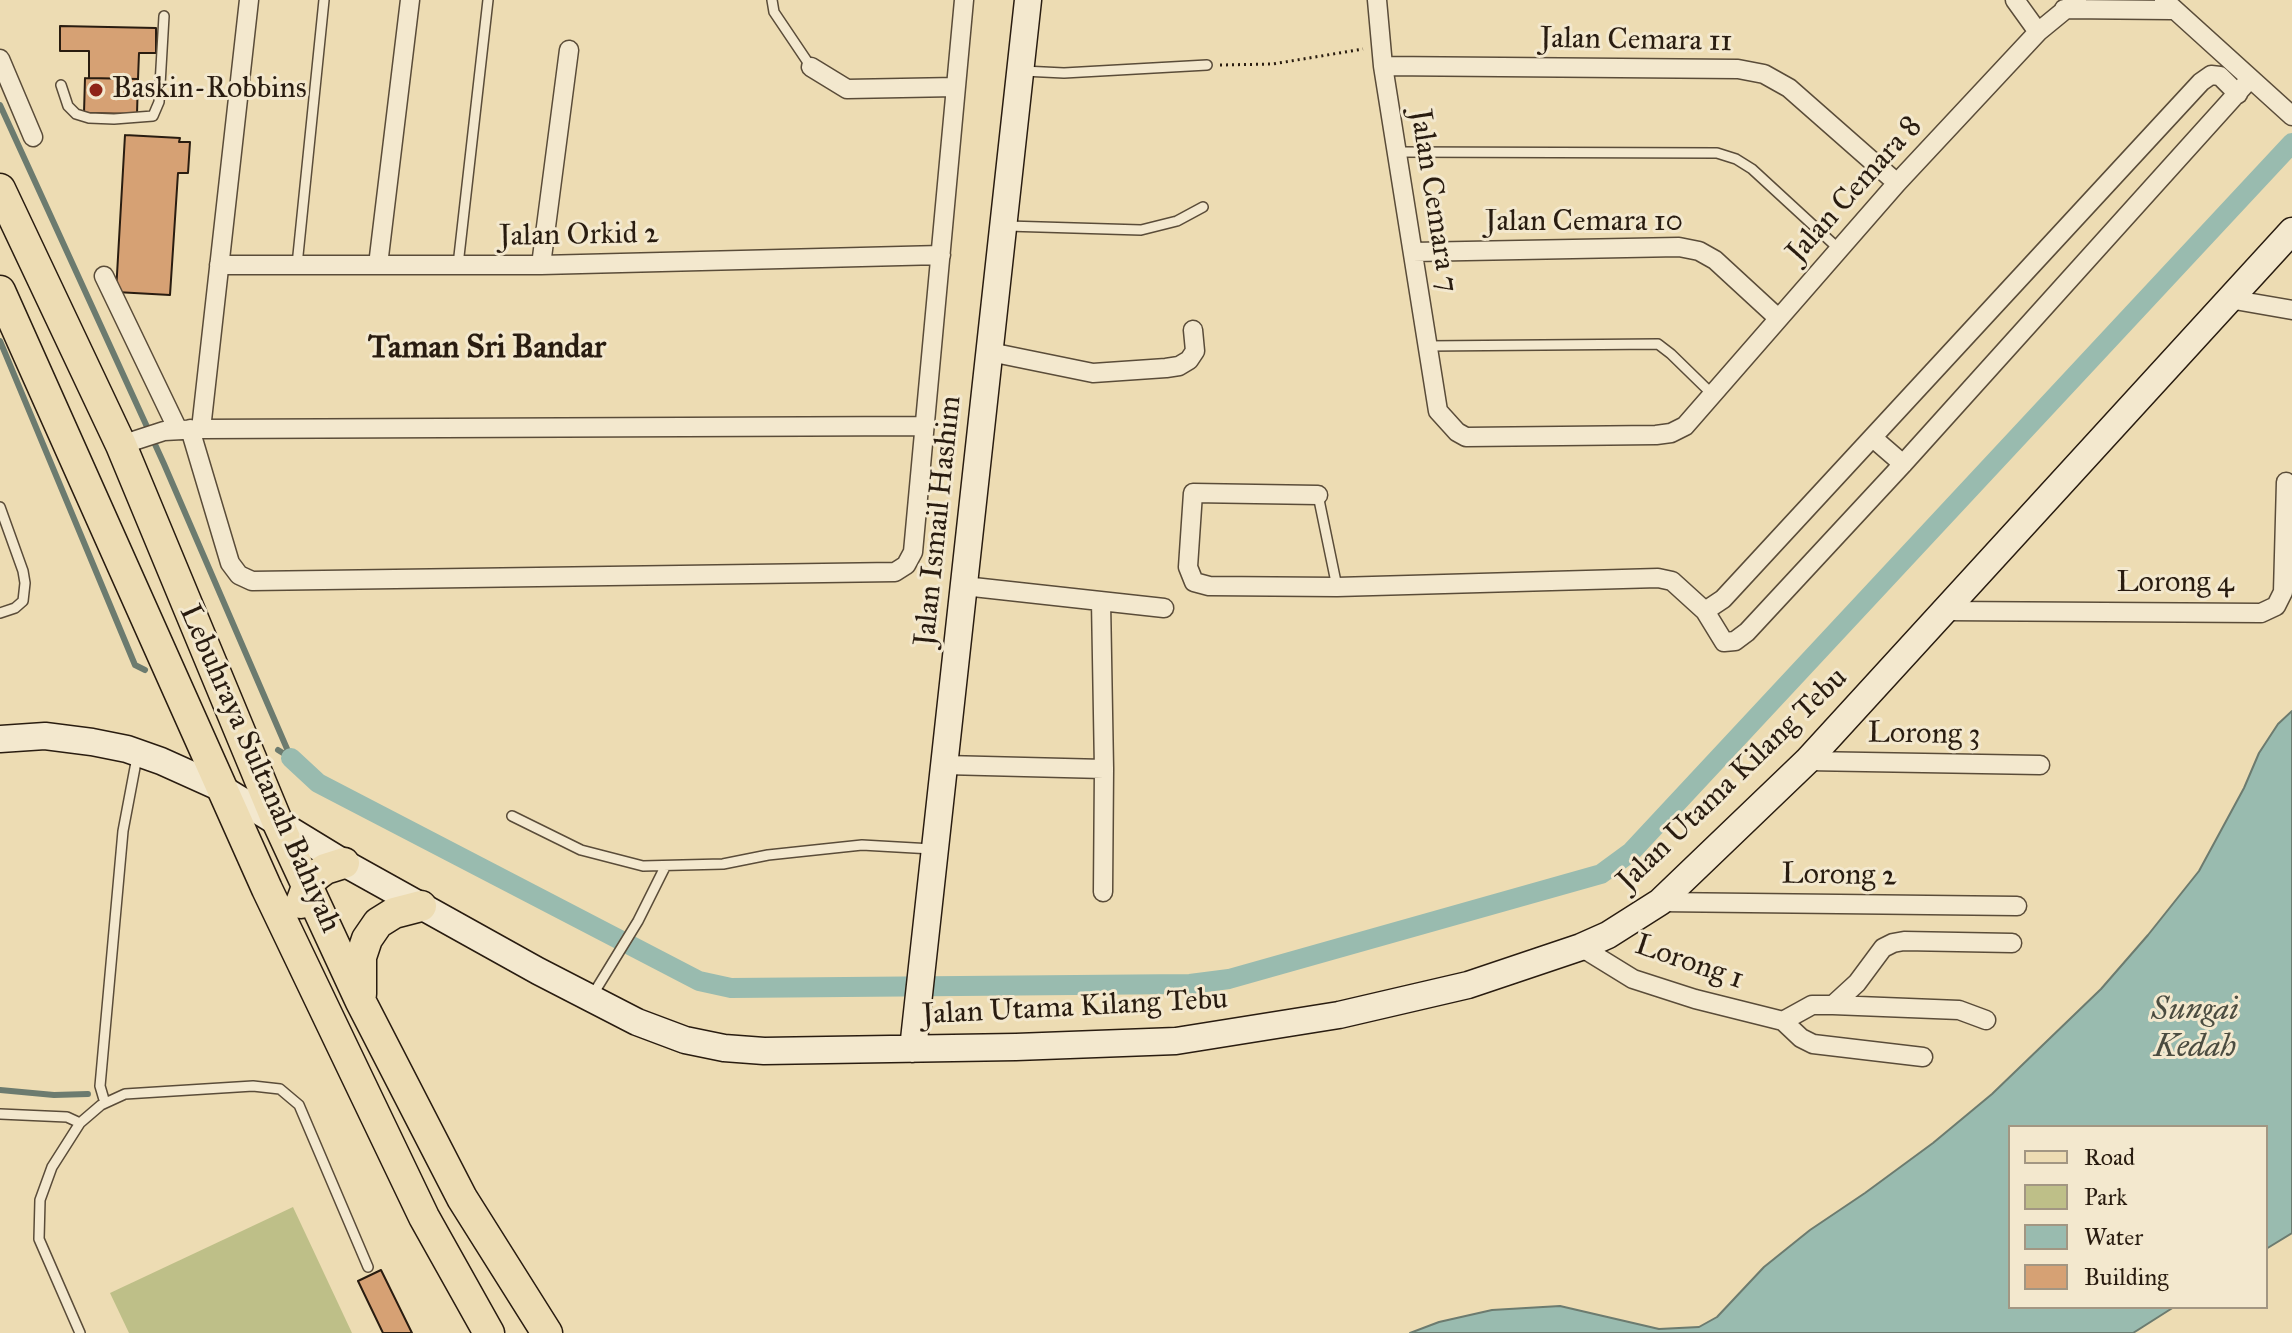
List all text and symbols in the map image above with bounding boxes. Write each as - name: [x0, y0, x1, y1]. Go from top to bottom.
- street label: Jalan Cemara 11: [1539, 21, 1733, 61]
- place label: Baskin-Robbins: [112, 72, 307, 108]
- marker: Baskin-Robbins: [87, 81, 105, 99]
- street label: Jalan Cemara 7: [1401, 107, 1465, 295]
- street label: Jalan Cemara 8: [1780, 109, 1930, 271]
- street label: Jalan Cemara 10: [1485, 205, 1683, 241]
- street label: Jalan Orkid 2: [499, 217, 659, 255]
- district label: Taman Sri Bandar: [368, 330, 606, 368]
- street label: Jalan Ismail Hashim: [908, 394, 970, 648]
- street label: Lorong 4: [2116, 566, 2234, 602]
- street label: Lebuhraya Sultanah Bahiyah: [170, 599, 348, 939]
- street label: Jalan Utama Kilang Tebu: [1610, 661, 1856, 899]
- street label: Lorong 3: [1867, 716, 1981, 754]
- street label: Lorong 2: [1781, 857, 1897, 895]
- street label: Lorong 1: [1630, 928, 1748, 998]
- street label: Jalan Utama Kilang Tebu: [921, 982, 1229, 1034]
- water label: Sungai Kedah: [2151, 992, 2239, 1067]
- legend: [2008, 1125, 2268, 1309]
- text: Road: [2084, 1142, 2135, 1172]
- text: Park: [2084, 1182, 2127, 1212]
- text: Water: [2084, 1222, 2143, 1252]
- text: Building: [2084, 1262, 2169, 1292]

